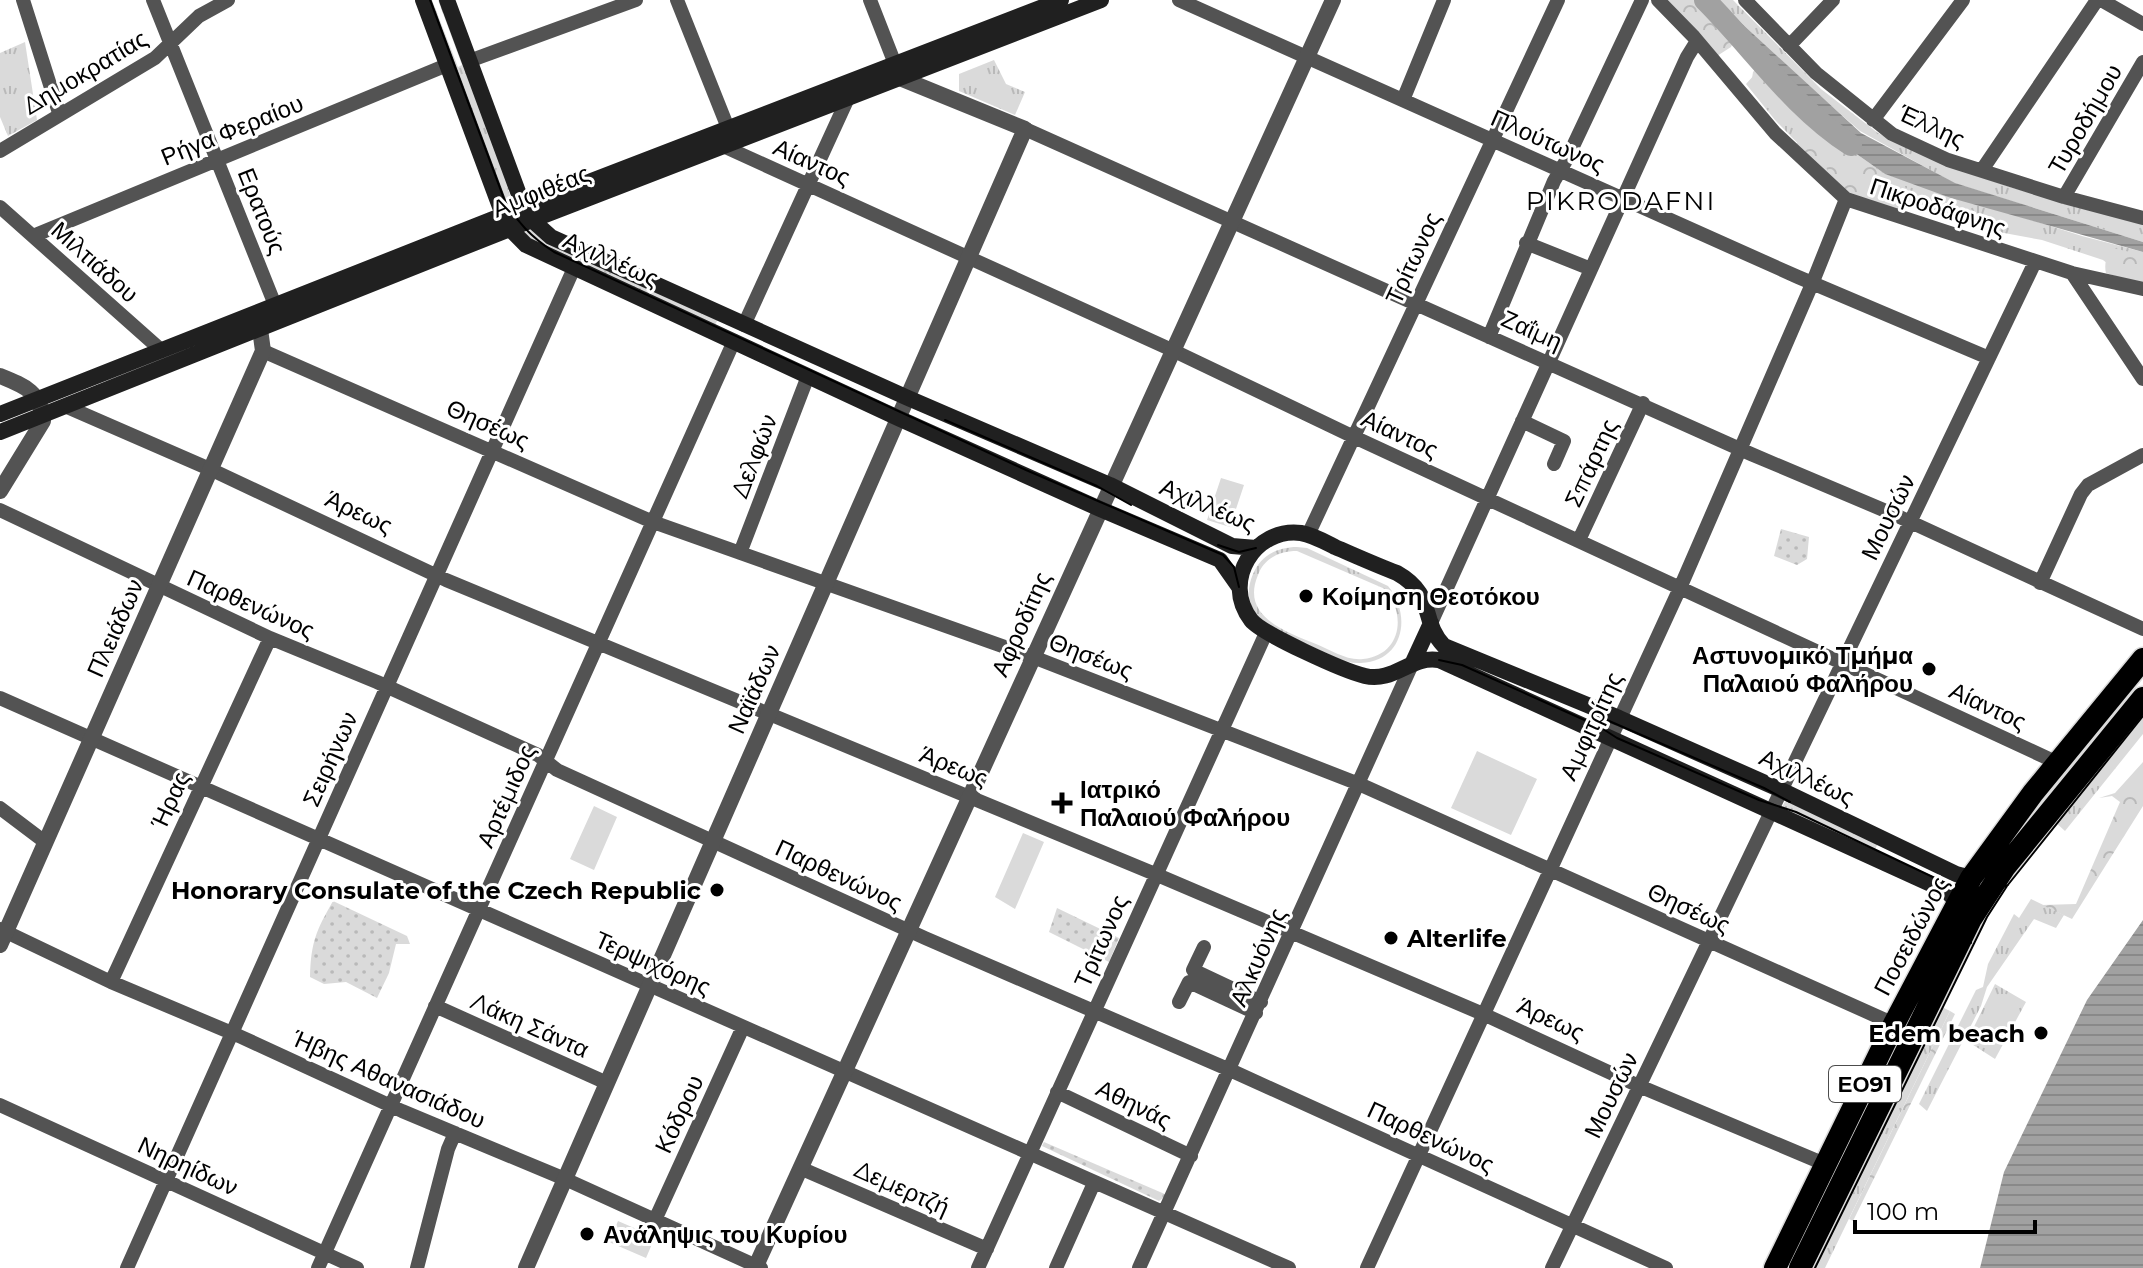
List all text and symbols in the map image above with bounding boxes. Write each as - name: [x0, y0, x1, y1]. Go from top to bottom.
- street label: Δημοκρατίας: [18, 24, 152, 120]
- street label: Τυροδήμου: [2042, 59, 2128, 179]
- street label: Ρήγα Φεραίου: [157, 88, 307, 172]
- street label: Έλλης: [1893, 98, 1970, 154]
- street label: Πλούτωνος: [1487, 103, 1609, 179]
- street label: Αίαντος: [769, 132, 855, 192]
- street label: Αμφιθέας: [488, 158, 594, 224]
- street label: Ερατούς: [232, 164, 292, 258]
- street label: Πικροδάφνης: [1866, 171, 2010, 243]
- district label: PIKRODAFNI: [1526, 185, 1716, 217]
- street label: Τρίτωνος: [1379, 207, 1447, 309]
- street label: Μιλτιάδου: [46, 215, 144, 309]
- street label: Αχιλλέως: [559, 225, 663, 293]
- street label: Ζαΐμη: [1497, 304, 1567, 356]
- street label: Θησέως: [442, 393, 534, 455]
- street label: Αίαντος: [1357, 404, 1443, 464]
- street label: Δελφών: [725, 410, 783, 502]
- street label: Σπάρτης: [1558, 414, 1624, 512]
- street label: Μουσών: [1855, 469, 1921, 565]
- street label: Αχιλλέως: [1156, 472, 1260, 538]
- street label: Άρεως: [321, 484, 397, 540]
- street label: Παρθενώνος: [183, 563, 319, 645]
- street label: Αφροδίτης: [985, 567, 1057, 681]
- street label: Πλειάδων: [81, 574, 149, 682]
- place label: Κοίμηση Θεοτόκου: [1322, 582, 1540, 611]
- marker: Κοίμηση Θεοτόκου: [1297, 587, 1315, 605]
- street label: Θησέως: [1045, 627, 1137, 685]
- street label: Ναϊάδων: [722, 640, 786, 738]
- place label: Αστυνομικό Τμήμα Παλαιού Φαλήρου: [1692, 641, 1913, 698]
- marker: Αστυνομικό Τμήμα Παλαιού Φαλήρου: [1920, 660, 1938, 678]
- street label: Αμφιτρίτης: [1553, 667, 1629, 785]
- street label: Αίαντος: [1945, 676, 2031, 736]
- street label: Σειρήνων: [296, 707, 364, 811]
- street label: Άρεως: [916, 739, 992, 793]
- street label: Αρτέμιδος: [471, 740, 541, 852]
- street label: Αχιλλέως: [1755, 742, 1859, 812]
- street label: Ήρας: [144, 767, 196, 834]
- place label: Ιατρικό Παλαιού Φαλήρου: [1080, 775, 1290, 832]
- marker: Ιατρικό Παλαιού Φαλήρου: [1051, 792, 1073, 814]
- street label: Παρθενώνος: [771, 833, 907, 917]
- street label: Ποσειδώνος: [1868, 872, 1954, 1000]
- place label: Honorary Consulate of the Czech Republic: [171, 876, 701, 905]
- street label: Θησέως: [1643, 876, 1735, 940]
- marker: Honorary Consulate of the Czech Republic: [708, 881, 726, 899]
- street label: Τρίτωνος: [1068, 890, 1134, 992]
- street label: Αλκυόνης: [1224, 903, 1292, 1011]
- place label: Alterlife: [1406, 924, 1507, 953]
- street label: Τερψιχόρης: [591, 925, 715, 1001]
- marker: Alterlife: [1382, 929, 1400, 947]
- street label: Λάκη Σάντα: [467, 986, 594, 1064]
- street label: Άρεως: [1513, 991, 1589, 1047]
- place label: Edem beach: [1868, 1019, 2025, 1048]
- street label: Ήβης Αθανασιάδου: [287, 1023, 490, 1135]
- marker: Edem beach: [2032, 1024, 2050, 1042]
- street label: Μουσών: [1578, 1047, 1644, 1143]
- road number: ΕΟ91: [1829, 1066, 1901, 1102]
- street label: Κόδρου: [648, 1070, 710, 1158]
- street label: Αθηνάς: [1092, 1073, 1176, 1135]
- street label: Παρθενώνος: [1363, 1095, 1499, 1179]
- street label: Νηρηίδων: [133, 1130, 243, 1202]
- street label: Δεμερτζή: [850, 1154, 954, 1222]
- scale bar: [1855, 1184, 2035, 1234]
- text: 100 m: [1867, 1197, 1939, 1226]
- place label: Ανάληψις του Κυρίου: [603, 1220, 848, 1249]
- marker: Ανάληψις του Κυρίου: [578, 1225, 596, 1243]

